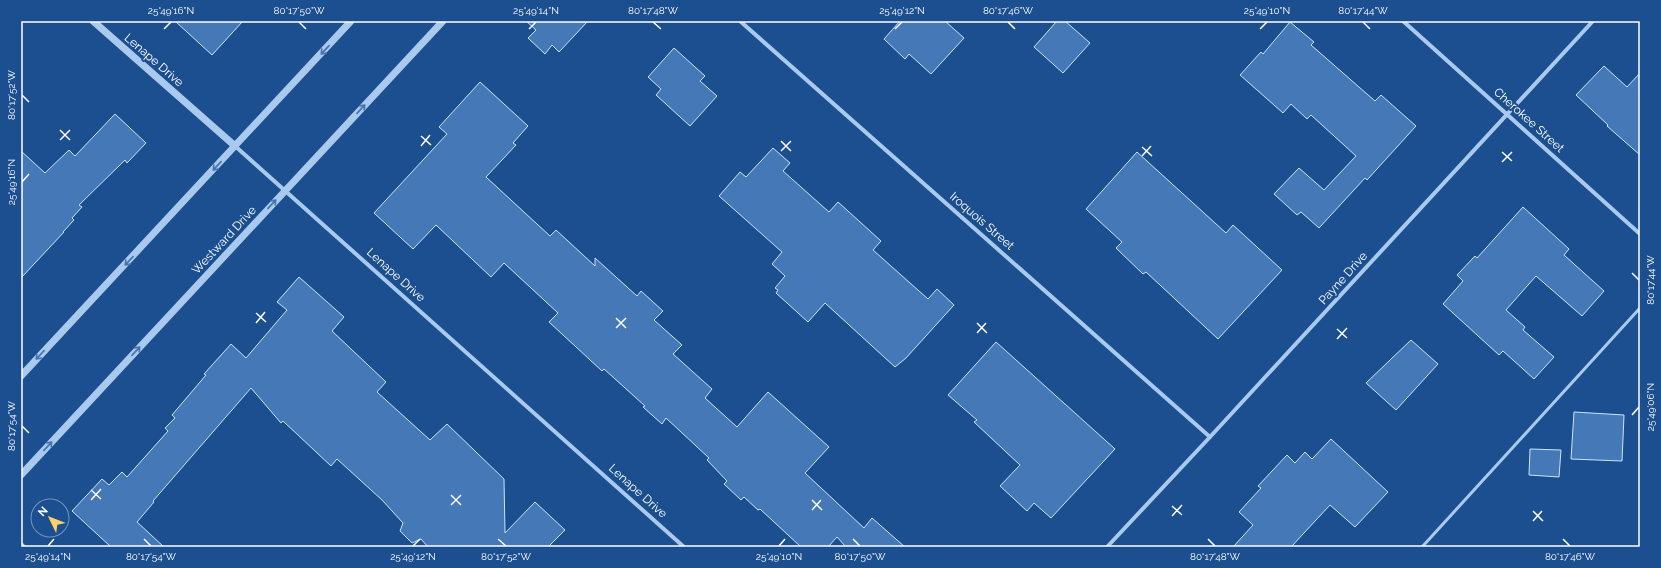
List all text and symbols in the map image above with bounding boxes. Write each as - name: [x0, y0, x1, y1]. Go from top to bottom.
- text: 25°49'16"N: [148, 5, 194, 16]
- text: 80°17'50"W: [274, 5, 325, 16]
- text: 25°49'14"N: [513, 5, 559, 16]
- text: 80°17'48"W: [628, 5, 679, 16]
- text: 25°49'12"N: [879, 5, 925, 16]
- text: 80°17'46"W: [983, 5, 1034, 16]
- text: 25°49'10"N: [1244, 5, 1290, 16]
- text: 80°17'44"W: [1338, 5, 1388, 16]
- street label: Lenape Drive: [122, 31, 186, 89]
- one-way arrow: [320, 45, 329, 55]
- text: 80°17'52"W: [6, 70, 17, 120]
- street label: Cherokee Street: [1491, 85, 1567, 155]
- one-way arrow: [356, 104, 365, 114]
- text: 25°49'16"N: [6, 159, 17, 205]
- one-way arrow: [213, 160, 222, 171]
- street label: Iroquois Street: [947, 189, 1017, 253]
- one-way arrow: [267, 199, 277, 209]
- street label: Westward Drive: [189, 203, 259, 277]
- street label: Lenape Drive: [364, 245, 428, 305]
- street label: Payne Drive: [1316, 249, 1370, 307]
- one-way arrow: [124, 255, 133, 266]
- text: 80°17'44"W: [1645, 255, 1656, 305]
- one-way arrow: [131, 346, 141, 356]
- one-way arrow: [36, 350, 45, 360]
- text: 25°49'06"N: [1645, 383, 1656, 431]
- text: 80°17'54"W: [6, 400, 17, 451]
- one-way arrow: [43, 441, 52, 451]
- street label: Lenape Drive: [606, 461, 670, 521]
- north arrow: [30, 498, 70, 538]
- text: N: [35, 504, 51, 519]
- text: 25°49'14"N: [25, 551, 71, 562]
- text: 80°17'54"W: [126, 551, 177, 562]
- text: 25°49'12"N: [390, 551, 436, 562]
- text: 80°17'52"W: [481, 551, 531, 562]
- text: 25°49'10"N: [756, 551, 802, 562]
- text: 80°17'50"W: [835, 551, 886, 562]
- text: 80°17'48"W: [1190, 551, 1241, 562]
- text: 80°17'46"W: [1545, 551, 1596, 562]

